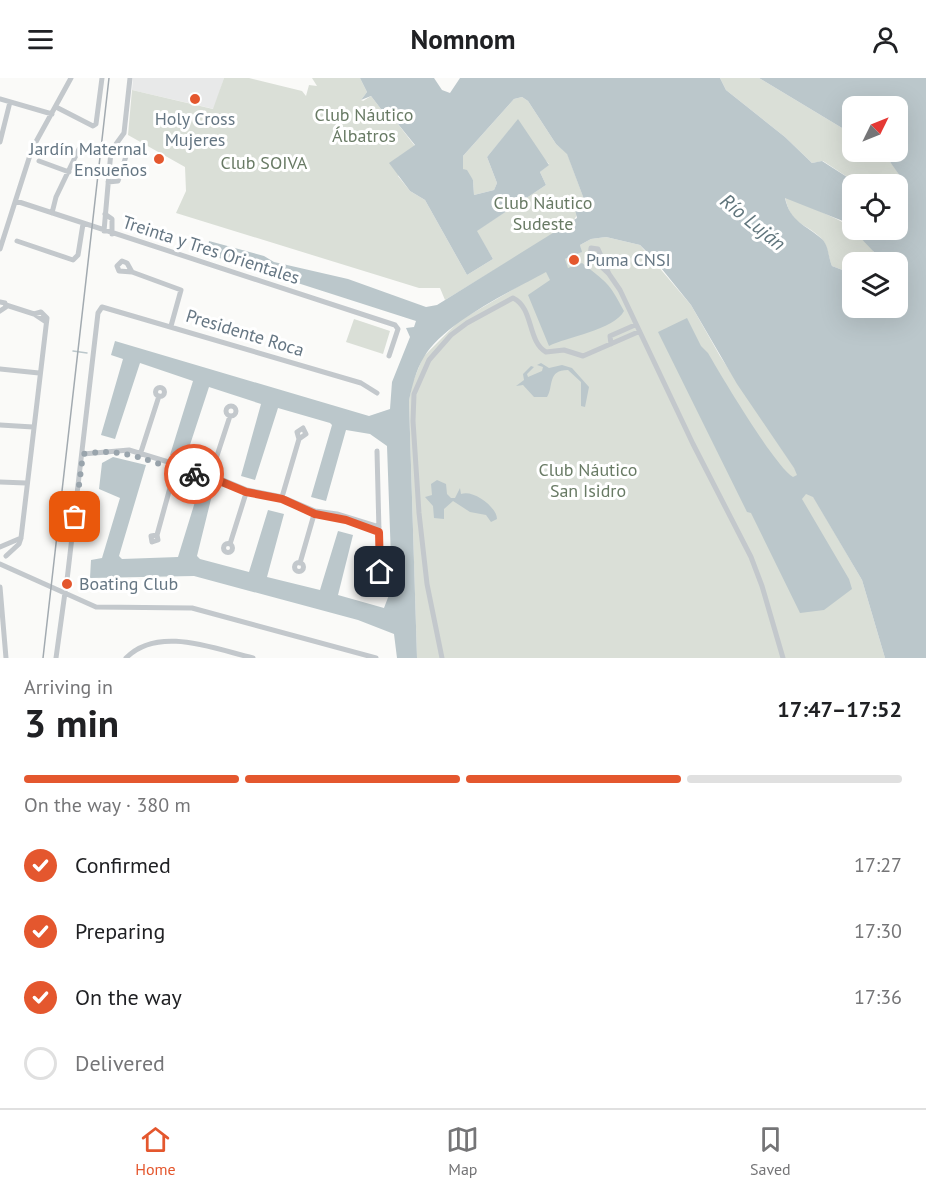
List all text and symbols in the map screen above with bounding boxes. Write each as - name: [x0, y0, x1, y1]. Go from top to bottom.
- text: Nomnom: [411, 22, 515, 56]
- icon: menu: [24, 23, 57, 56]
- icon: person: [869, 23, 902, 56]
- marker: Holy Cross Mujeres: [188, 92, 202, 106]
- north arrow: [842, 96, 908, 162]
- map controls: [842, 96, 908, 318]
- park label: Club Náutico Álbatros: [315, 103, 413, 147]
- place label: Holy Cross Mujeres: [155, 107, 235, 151]
- place label: Jardín Maternal Ensueños: [28, 137, 148, 181]
- park label: Club SOIVA: [221, 151, 308, 174]
- marker: Jardín Maternal Ensueños: [152, 152, 166, 166]
- button: locate: [842, 174, 908, 240]
- water label: Río Luján: [715, 188, 791, 256]
- park label: Club Náutico Sudeste: [494, 191, 592, 235]
- street label: Treinta y Tres Orientales: [120, 210, 302, 289]
- place label: Puma CNSI: [586, 248, 671, 271]
- button: layers: [842, 252, 908, 318]
- marker: Puma CNSI: [567, 253, 581, 267]
- street label: Presidente Roca: [183, 304, 307, 361]
- courier: [164, 444, 224, 504]
- icon: bike: [178, 458, 211, 491]
- park label: Club Náutico San Isidro: [539, 458, 637, 502]
- pin: [49, 491, 100, 542]
- icon: bag: [58, 500, 91, 533]
- pin: [354, 546, 405, 597]
- icon: home: [363, 555, 396, 588]
- place label: Boating Club: [79, 572, 178, 595]
- marker: Boating Club: [60, 577, 74, 591]
- text: Arriving in: [24, 674, 113, 700]
- text: 17:47–17:52: [777, 695, 902, 723]
- text: 3 min: [24, 697, 119, 748]
- text: On the way · 380 m: [24, 792, 191, 818]
- icon: check: [24, 849, 57, 882]
- text: Confirmed: [75, 851, 171, 879]
- text: 17:27: [854, 852, 902, 878]
- icon: check: [24, 915, 57, 948]
- text: Preparing: [75, 917, 165, 945]
- text: 17:30: [854, 918, 902, 944]
- icon: check: [24, 981, 57, 1014]
- text: On the way: [75, 983, 182, 1011]
- text: 17:36: [854, 984, 902, 1010]
- text: Delivered: [75, 1049, 165, 1077]
- tab: Home: [135, 1123, 176, 1179]
- tab: Map: [446, 1123, 479, 1179]
- tab: Saved: [750, 1123, 791, 1179]

